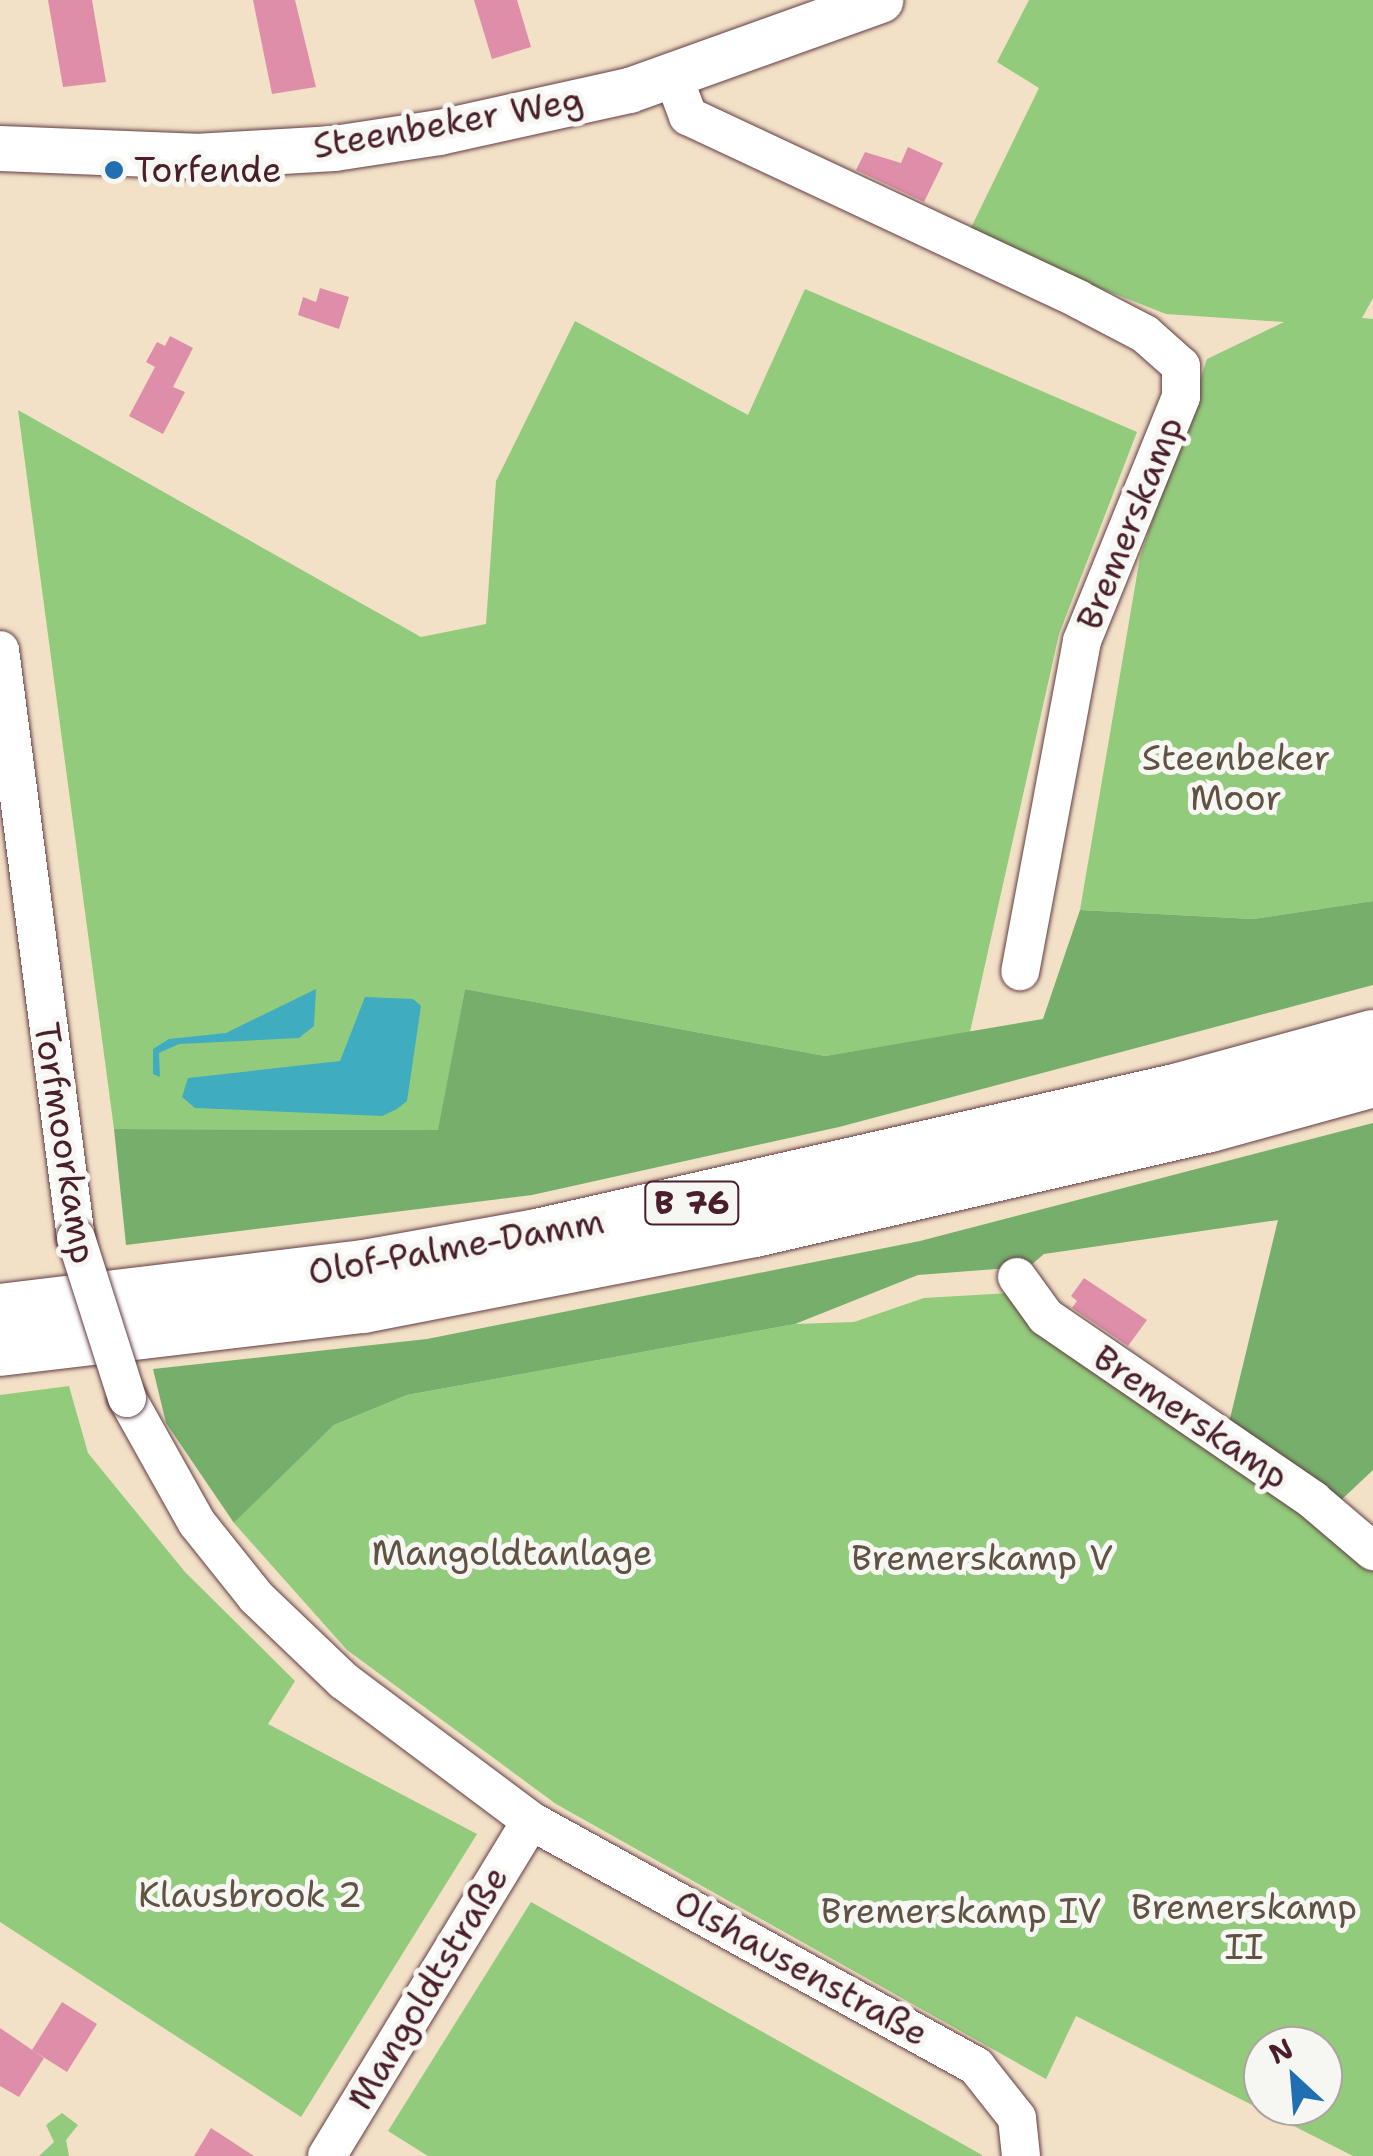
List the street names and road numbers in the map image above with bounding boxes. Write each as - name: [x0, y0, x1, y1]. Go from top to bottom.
- street label: Steenbeker Weg: [310, 79, 586, 167]
- street label: Bremerskamp: [1068, 410, 1192, 636]
- street label: Torfmoorkamp: [25, 1019, 105, 1267]
- road number: B 76: [642, 1176, 742, 1230]
- street label: Olof-Palme-Damm: [305, 1200, 607, 1294]
- street label: Bremerskamp: [1086, 1336, 1296, 1498]
- street label: Mangoldtstraße: [339, 1859, 517, 2117]
- street label: Olshausenstraße: [667, 1881, 935, 2055]

